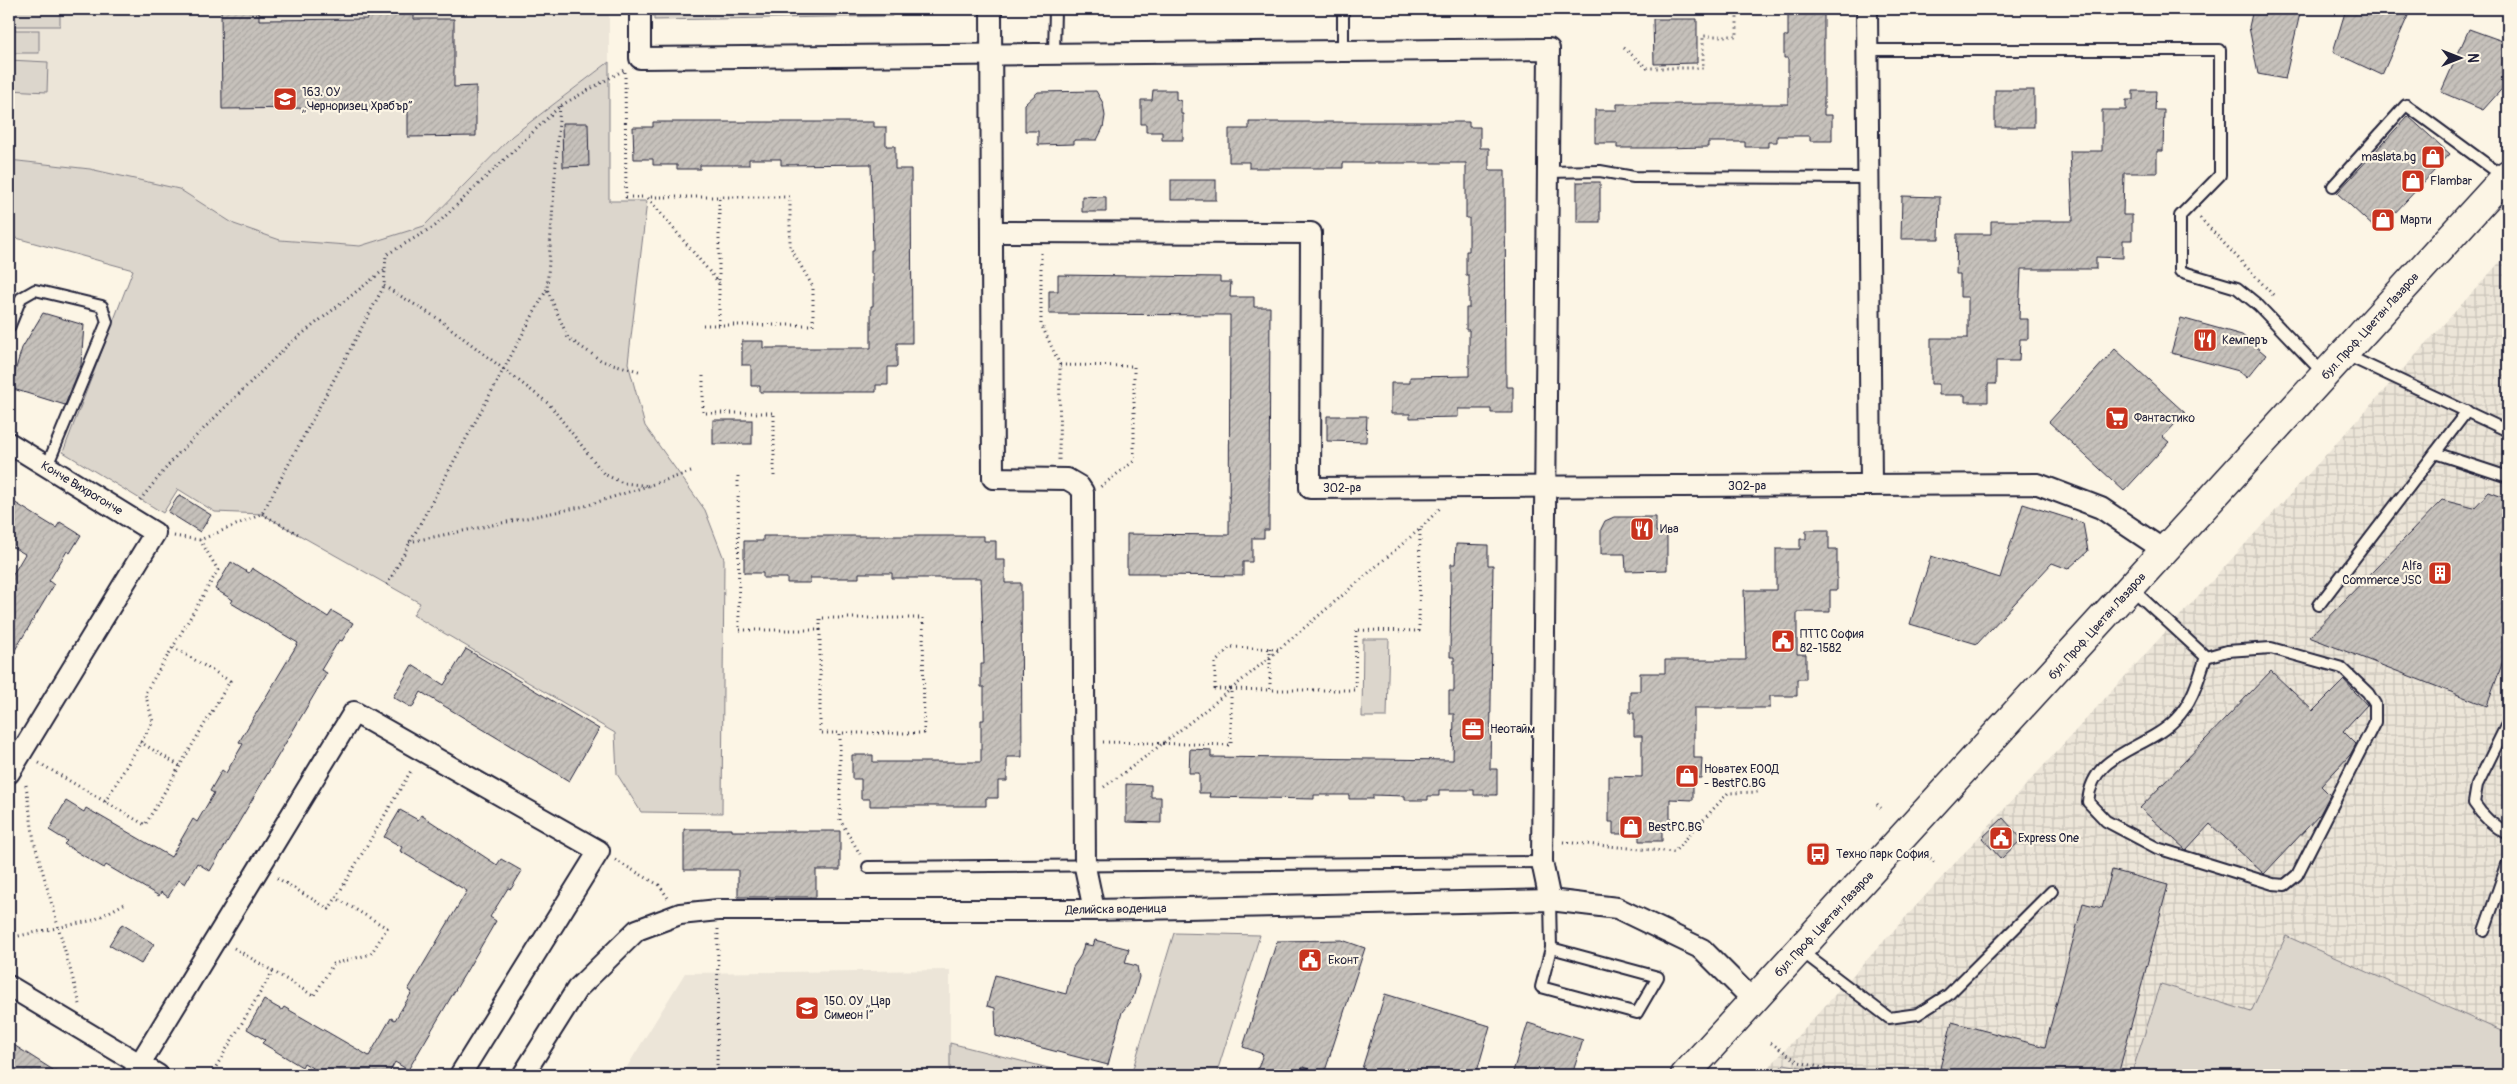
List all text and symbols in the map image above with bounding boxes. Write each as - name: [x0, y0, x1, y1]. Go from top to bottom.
- north arrow: [2434, 32, 2484, 82]
- text: N: [2464, 53, 2481, 63]
- place label: 163. ОУ „Черноризец Храбър“: [302, 85, 413, 114]
- school or university icon: 163. ОУ „Черноризец Храбър“: [272, 86, 298, 112]
- shop icon: maslata.bg: [2420, 144, 2446, 170]
- place label: maslata.bg: [2361, 150, 2416, 165]
- shop icon: Flambar: [2400, 168, 2426, 194]
- place label: Flambar: [2430, 174, 2473, 189]
- shop icon: Марти: [2370, 207, 2396, 233]
- place label: Марти: [2400, 213, 2432, 228]
- street label: бул. Проф. Цветан Лазаров: [2318, 270, 2423, 383]
- restaurant icon: Кемперъ: [2192, 327, 2218, 353]
- place label: Кемперъ: [2222, 333, 2268, 348]
- supermarket icon: Фантастико: [2104, 405, 2130, 431]
- place label: Фантастико: [2134, 411, 2196, 426]
- street label: Конче Вихрогонче: [38, 458, 125, 519]
- street label: 302-ра: [1728, 479, 1766, 494]
- street label: 302-ра: [1323, 481, 1361, 496]
- restaurant icon: Ива: [1629, 516, 1655, 542]
- place label: Ива: [1660, 522, 1679, 537]
- place label: Alfa Commerce JSC: [2342, 559, 2422, 588]
- building icon: Alfa Commerce JSC: [2427, 560, 2453, 586]
- street label: бул. Проф. Цветан Лазаров: [2045, 570, 2150, 683]
- place label: ПТТС София 82-1582: [1800, 627, 1864, 656]
- public building icon: ПТТС София 82-1582: [1770, 628, 1796, 654]
- office icon: Неотайм: [1460, 716, 1486, 742]
- place label: Неотайм: [1490, 722, 1535, 737]
- place label: Новатех ЕООД - BestPC.BG: [1704, 762, 1780, 791]
- shop icon: Новатех ЕООД - BestPC.BG: [1674, 763, 1700, 789]
- shop icon: BestPC.BG: [1618, 814, 1644, 840]
- place label: BestPC.BG: [1648, 820, 1702, 835]
- public building icon: Express One: [1988, 825, 2014, 851]
- place label: Express One: [2018, 831, 2079, 846]
- bus stop icon: Техно парк София: [1805, 841, 1831, 867]
- place label: Техно парк София: [1836, 847, 1929, 862]
- street label: бул. Проф. Цветан Лазаров: [1771, 868, 1877, 980]
- street label: Делийска воденица: [1064, 901, 1167, 918]
- public building icon: Еконт: [1297, 947, 1323, 973]
- place label: Еконт: [1328, 953, 1359, 968]
- place label: 150. ОУ „Цар Симеон I“: [824, 994, 891, 1023]
- school or university icon: 150. ОУ „Цар Симеон I“: [794, 995, 820, 1021]

